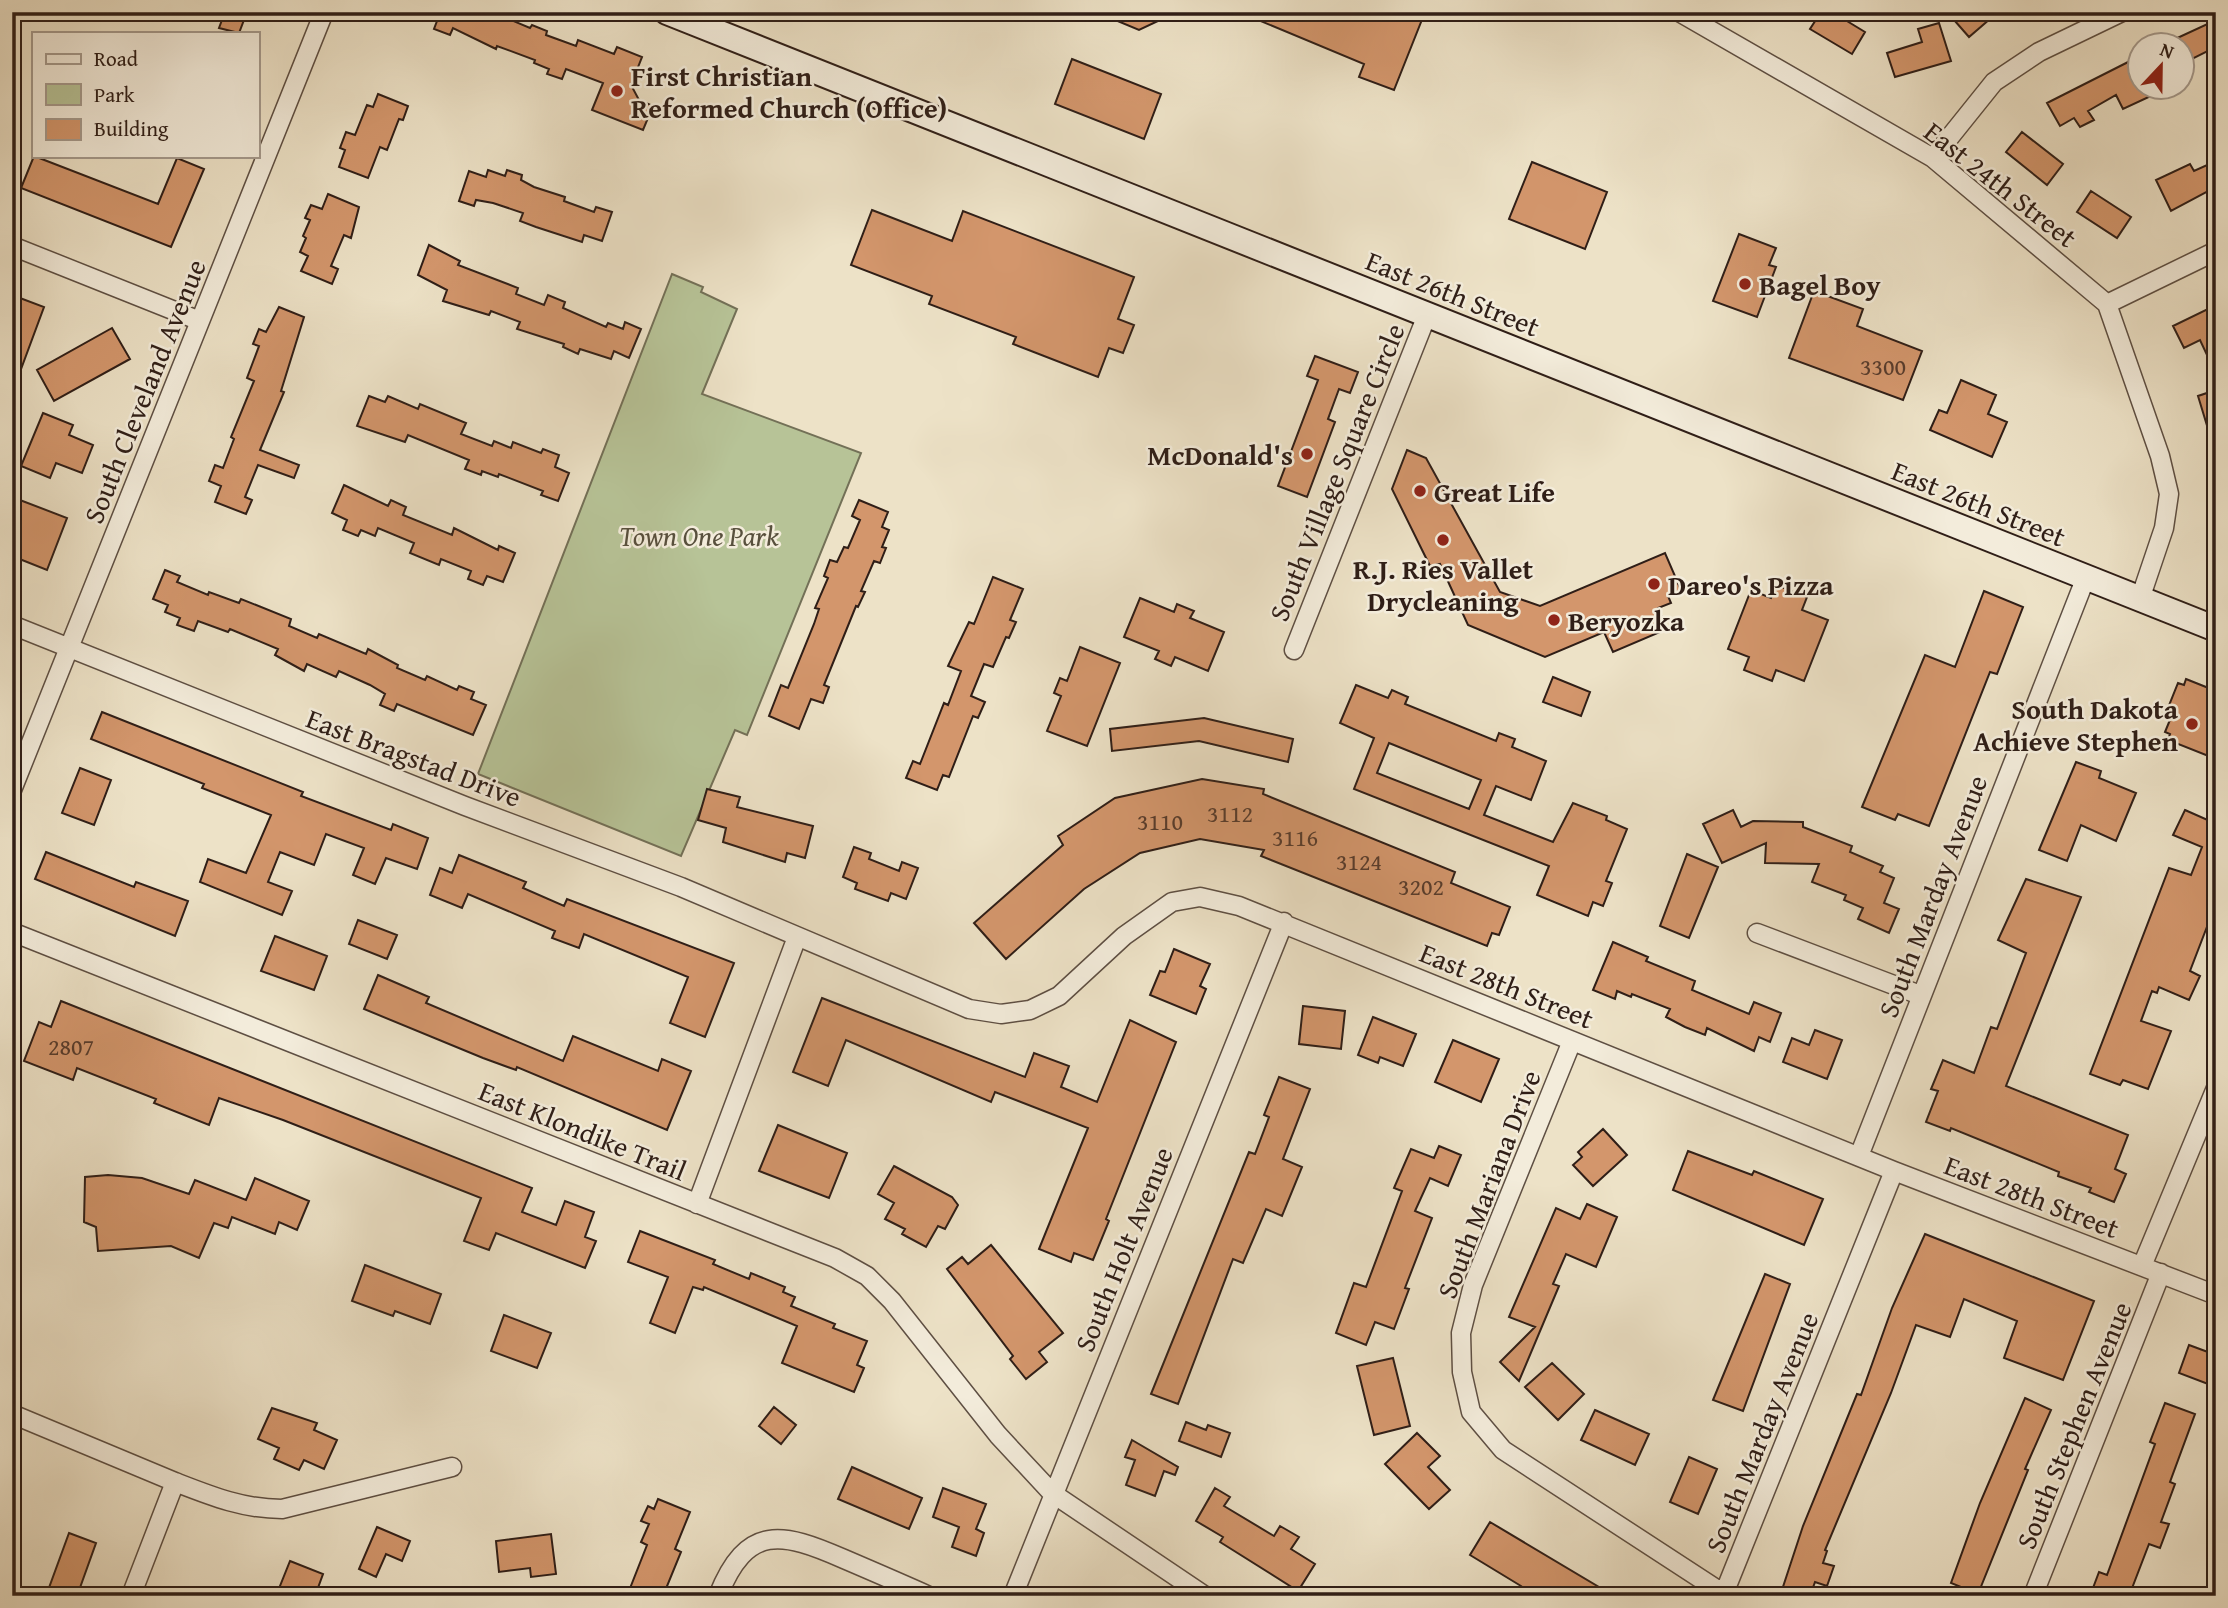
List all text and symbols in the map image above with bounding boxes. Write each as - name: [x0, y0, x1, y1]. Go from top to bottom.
- legend: [32, 32, 259, 158]
- north arrow: [2126, 32, 2196, 102]
- text: N: [2156, 35, 2179, 66]
- text: Road: [94, 43, 139, 74]
- place label: First Christian Reformed Church (Office): [631, 55, 947, 128]
- text: Park: [94, 79, 135, 110]
- marker: First Christian Reformed Church (Office): [609, 83, 625, 99]
- street label: East 24th Street: [1916, 111, 2086, 257]
- text: Building: [94, 113, 169, 144]
- street label: East 26th Street: [1360, 240, 1546, 347]
- street label: South Cleveland Avenue: [72, 253, 216, 529]
- place label: Bagel Boy: [1759, 264, 1881, 305]
- marker: Bagel Boy: [1737, 276, 1753, 292]
- street label: South Village Square Circle: [1257, 317, 1415, 627]
- house number: 3300: [1860, 349, 1906, 384]
- place label: McDonald's: [1147, 434, 1293, 475]
- marker: McDonald's: [1299, 446, 1315, 462]
- street label: East 26th Street: [1886, 450, 2072, 557]
- place label: Great Life: [1434, 471, 1555, 512]
- marker: Great Life: [1412, 483, 1428, 499]
- park label: Town One Park: [619, 515, 779, 556]
- marker: R.J. Ries Vallet Drycleaning: [1435, 532, 1451, 548]
- place label: R.J. Ries Vallet Drycleaning: [1353, 548, 1533, 621]
- place label: Dareo's Pizza: [1668, 564, 1834, 605]
- marker: Dareo's Pizza: [1646, 576, 1662, 592]
- place label: Beryozka: [1568, 600, 1685, 641]
- marker: Beryozka: [1546, 612, 1562, 628]
- place label: South Dakota Achieve Stephen: [1973, 688, 2179, 761]
- street label: East Bragstad Drive: [301, 697, 527, 817]
- marker: South Dakota Achieve Stephen: [2184, 716, 2200, 732]
- street label: South Marday Avenue: [1867, 769, 1997, 1023]
- house number: 3112: [1207, 796, 1253, 831]
- house number: 3110: [1137, 804, 1183, 839]
- house number: 3116: [1272, 820, 1318, 855]
- house number: 3124: [1336, 844, 1382, 879]
- house number: 3202: [1398, 869, 1444, 904]
- street label: East 28th Street: [1414, 932, 1600, 1039]
- house number: 2807: [48, 1029, 94, 1064]
- street label: South Mariana Drive: [1426, 1064, 1550, 1304]
- street label: East Klondike Trail: [473, 1070, 693, 1190]
- street label: South Holt Avenue: [1063, 1140, 1183, 1358]
- street label: East 28th Street: [1939, 1144, 2125, 1248]
- street label: South Stephen Avenue: [2005, 1295, 2141, 1555]
- street label: South Marday Avenue: [1694, 1305, 1828, 1559]

